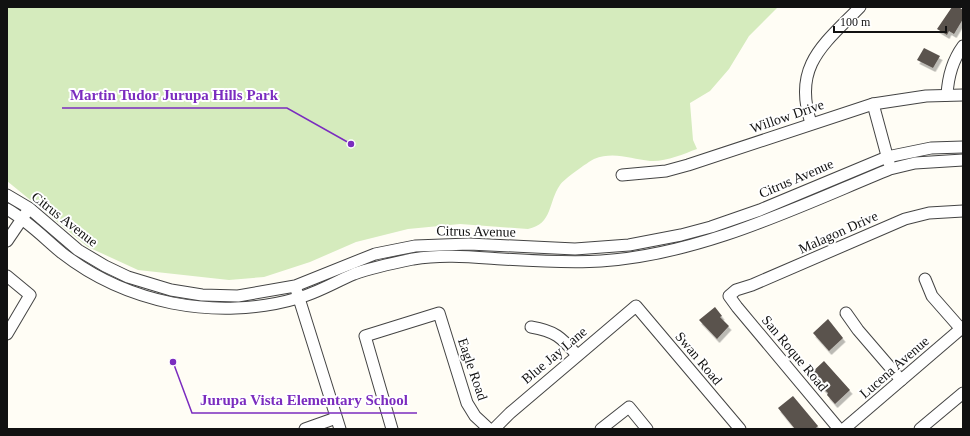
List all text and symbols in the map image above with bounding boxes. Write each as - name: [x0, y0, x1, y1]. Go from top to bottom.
- scale bar: [834, 8, 946, 34]
- text: 100 m: [840, 15, 871, 29]
- callout: Martin Tudor Jurupa Hills Park: [62, 81, 287, 108]
- text: Martin Tudor Jurupa Hills Park: [70, 87, 279, 103]
- street label: Willow Drive: [748, 97, 826, 136]
- street label: Citrus Avenue: [757, 156, 836, 201]
- street label: Citrus Avenue: [29, 189, 101, 250]
- street label: Malagon Drive: [796, 208, 880, 257]
- street label: Citrus Avenue: [436, 223, 516, 240]
- street label: San Roque Road: [759, 312, 831, 394]
- street label: Blue Jay Lane: [519, 324, 590, 387]
- street label: Swan Road: [672, 329, 725, 388]
- street label: Lucena Avenue: [857, 333, 932, 401]
- street label: Eagle Road: [455, 336, 490, 402]
- callout: Jurupa Vista Elementary School: [192, 386, 417, 413]
- text: Jurupa Vista Elementary School: [200, 392, 408, 408]

